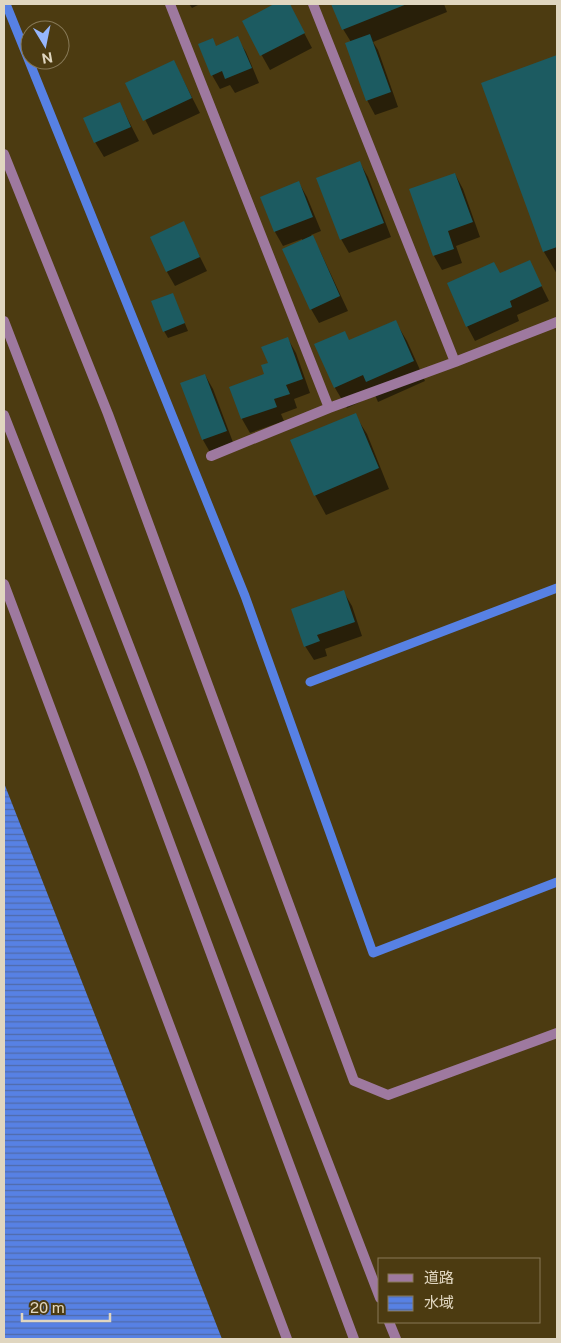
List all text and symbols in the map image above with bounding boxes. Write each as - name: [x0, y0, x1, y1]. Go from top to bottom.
- north arrow: [20, 20, 70, 70]
- text: N: [40, 49, 54, 67]
- legend: [378, 1258, 541, 1323]
- text: 道路: [424, 1269, 454, 1286]
- scale bar: [22, 1290, 110, 1322]
- text: 水域: [424, 1294, 454, 1311]
- text: 20 m: [30, 1299, 65, 1316]

